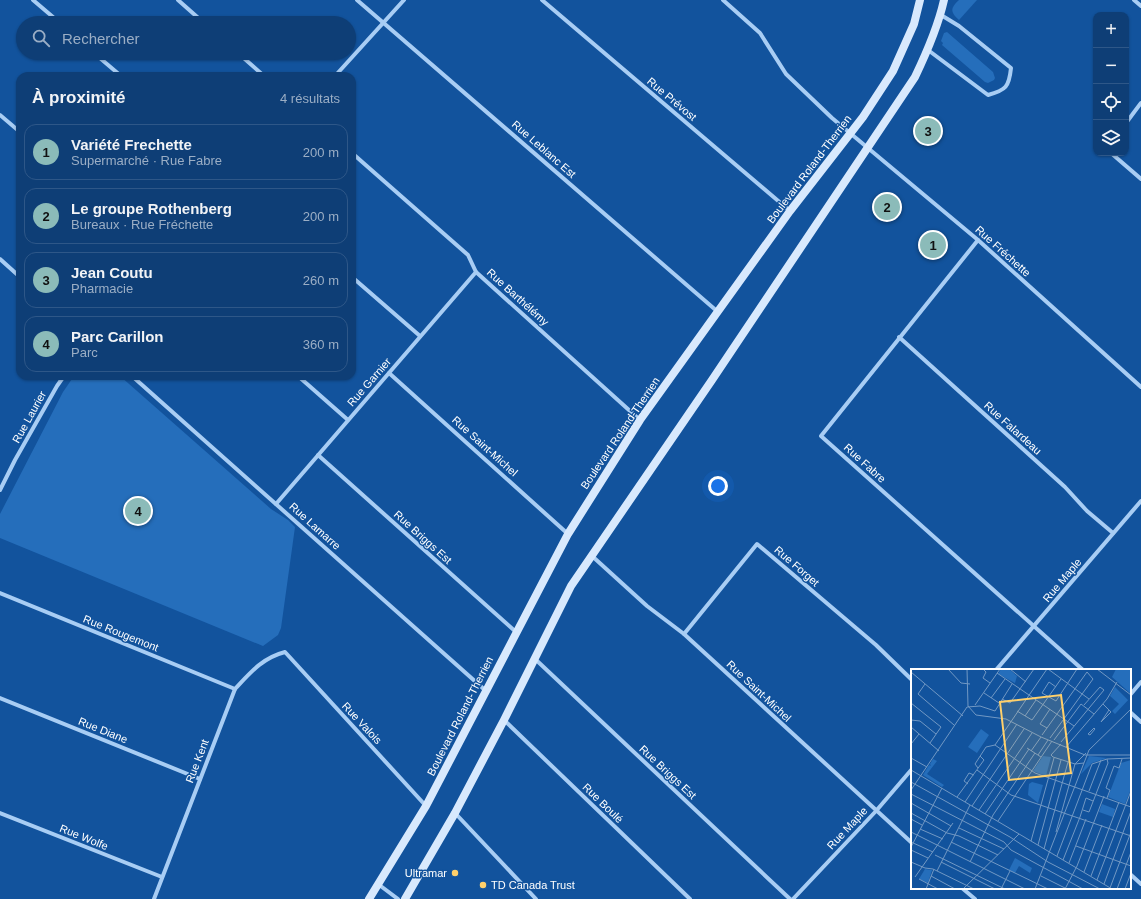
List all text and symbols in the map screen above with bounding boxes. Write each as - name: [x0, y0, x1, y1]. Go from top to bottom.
- map controls: [1093, 12, 1129, 156]
- button: +: [1093, 12, 1129, 48]
- search box: [16, 16, 356, 60]
- icon: search: [30, 27, 52, 49]
- text: Rechercher: [62, 30, 140, 47]
- button: −: [1093, 48, 1129, 84]
- street label: Rue Prévost: [645, 75, 699, 123]
- button: locate: [1093, 84, 1129, 120]
- text: À proximité: [32, 88, 126, 107]
- text: 4 résultats: [280, 91, 340, 106]
- street label: Boulevard Roland-Therrien: [764, 113, 854, 225]
- pin: 3: [915, 116, 941, 146]
- street label: Rue Leblanc Est: [510, 118, 578, 180]
- button: layers: [1093, 120, 1129, 156]
- text: Variété Frechette: [71, 136, 192, 153]
- text: 1: [42, 145, 50, 160]
- text: 200 m: [303, 145, 339, 160]
- text: Supermarché · Rue Fabre: [71, 153, 222, 168]
- pin: 2: [874, 192, 900, 222]
- text: Le groupe Rothenberg: [71, 200, 232, 217]
- text: 2: [42, 209, 50, 224]
- text: 200 m: [303, 209, 339, 224]
- text: Bureaux · Rue Fréchette: [71, 217, 213, 232]
- street label: Rue Fréchette: [973, 223, 1033, 279]
- pin: 1: [920, 230, 946, 260]
- text: Jean Coutu: [71, 264, 153, 281]
- street label: Rue Barthélémy: [485, 266, 552, 328]
- text: 3: [42, 273, 50, 288]
- text: 260 m: [303, 273, 339, 288]
- text: Pharmacie: [71, 281, 133, 296]
- text: Parc Carillon: [71, 328, 164, 345]
- text: 4: [42, 337, 50, 352]
- text: 360 m: [303, 337, 339, 352]
- text: Parc: [71, 345, 98, 360]
- street label: Rue Garnier: [345, 355, 393, 409]
- street label: Boulevard Roland-Therrien: [578, 375, 662, 491]
- street label: Rue Laurier: [10, 389, 48, 445]
- street label: Rue Falardeau: [982, 399, 1044, 457]
- street label: Rue Saint-Michel: [450, 414, 520, 478]
- street label: Rue Fabre: [842, 441, 888, 485]
- your location: [708, 476, 728, 496]
- pin: 4: [125, 496, 151, 526]
- street label: Rue Lamarre: [287, 500, 343, 552]
- street label: Rue Briggs Est: [392, 508, 454, 566]
- street label: Rue Forget: [772, 543, 822, 589]
- street label: Rue Maple: [1040, 556, 1084, 604]
- street label: Rue Rougemont: [82, 612, 160, 654]
- street label: Boulevard Roland-Therrien: [425, 654, 495, 778]
- street label: Rue Saint-Michel: [724, 658, 794, 724]
- inset map: [911, 669, 1131, 889]
- street label: Rue Valois: [340, 700, 385, 747]
- street label: Rue Diane: [77, 715, 129, 745]
- street label: Rue Kent: [183, 737, 211, 785]
- street label: Rue Briggs Est: [637, 743, 699, 801]
- street label: Rue Boulé: [580, 781, 626, 825]
- street label: Rue Maple: [824, 804, 870, 852]
- street label: Rue Wolfe: [58, 822, 110, 852]
- place label: Ultramar: [405, 867, 447, 879]
- marker: Ultramar: [450, 868, 460, 878]
- place label: TD Canada Trust: [491, 879, 575, 891]
- marker: TD Canada Trust: [478, 880, 488, 890]

